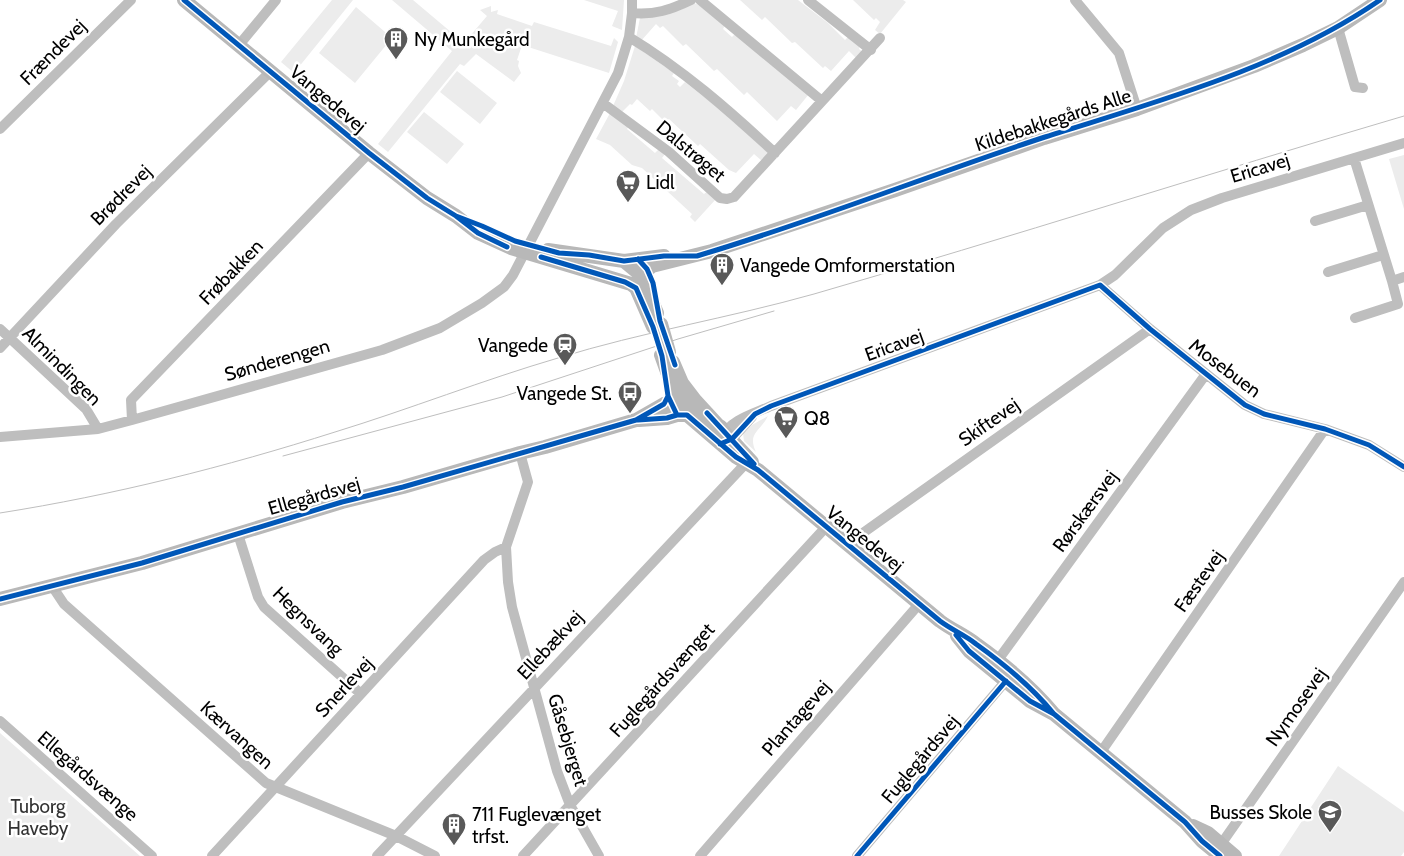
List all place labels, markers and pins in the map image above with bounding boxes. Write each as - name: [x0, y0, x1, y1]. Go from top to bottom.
- building icon: Ny Munkegård: [383, 26, 409, 60]
- place label: Ny Munkegård: [414, 28, 530, 51]
- supermarket icon: Lidl: [615, 169, 641, 203]
- place label: Lidl: [646, 171, 675, 194]
- building icon: Vangede Omformerstation: [709, 252, 735, 286]
- place label: Vangede Omformerstation: [740, 254, 955, 277]
- station icon: Vangede: [552, 332, 578, 366]
- place label: Vangede: [478, 334, 548, 357]
- bus stop icon: Vangede St.: [617, 380, 643, 414]
- place label: Vangede St.: [517, 382, 612, 405]
- supermarket icon: Q8: [773, 405, 799, 439]
- place label: Q8: [804, 407, 830, 430]
- school or university icon: Busses Skole: [1317, 799, 1343, 833]
- place label: Busses Skole: [1210, 801, 1312, 824]
- place label: 711 Fuglevænget trfst.: [472, 803, 602, 848]
- building icon: 711 Fuglevænget trfst.: [441, 812, 467, 846]

